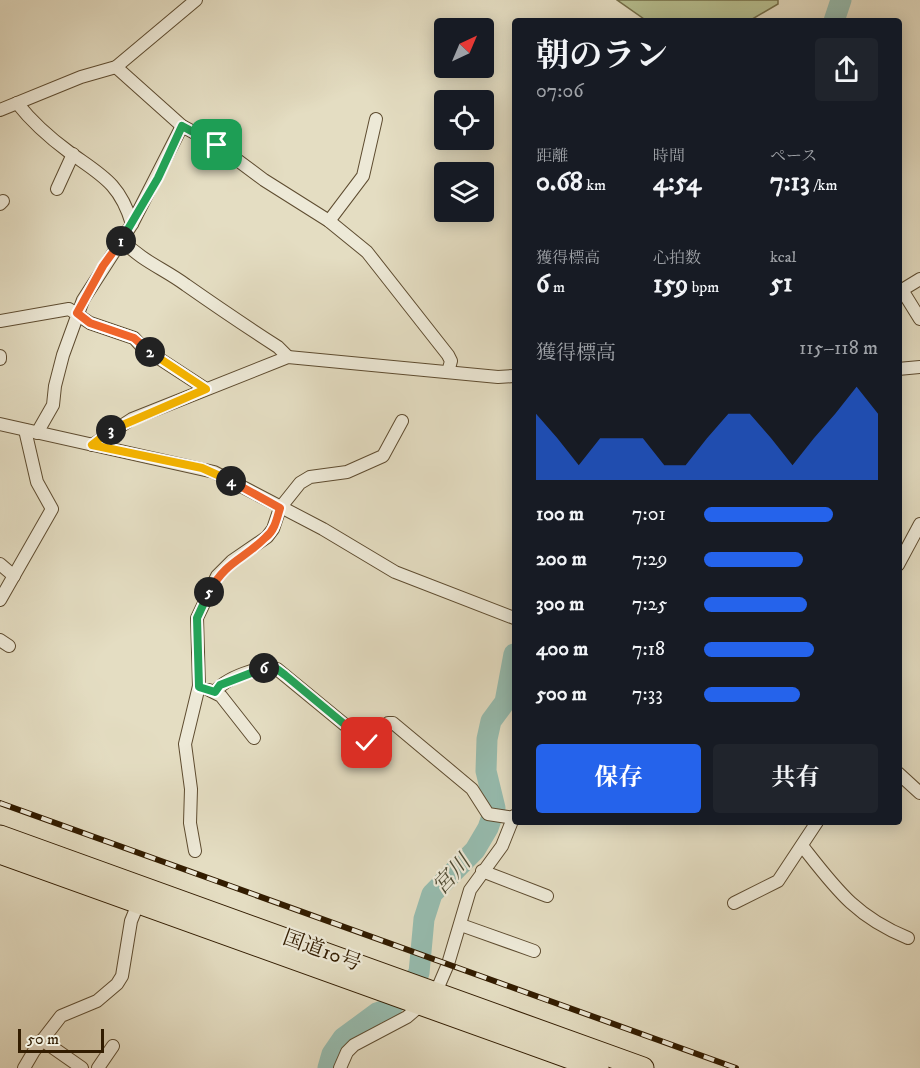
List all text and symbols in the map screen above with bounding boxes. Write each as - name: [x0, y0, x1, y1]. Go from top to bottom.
- north arrow: [434, 18, 494, 78]
- map controls: [434, 18, 494, 222]
- text: 朝のラン: [536, 36, 668, 77]
- button: share: [815, 38, 878, 101]
- text: 07:06: [536, 79, 584, 104]
- button: locate: [434, 90, 494, 150]
- pin: [191, 119, 242, 170]
- icon: arrive: [200, 128, 233, 161]
- text: 距離: [536, 146, 568, 166]
- text: 時間: [653, 146, 685, 166]
- text: ペース: [770, 146, 817, 166]
- button: layers: [434, 162, 494, 222]
- text: 0.68: [536, 166, 583, 199]
- text: 4:54: [653, 166, 701, 199]
- text: 7:13: [770, 166, 810, 199]
- text: km: [583, 175, 606, 195]
- text: /km: [810, 175, 837, 195]
- pin: 1: [106, 226, 136, 256]
- text: 1: [118, 231, 124, 251]
- text: kcal: [770, 247, 796, 267]
- text: 獲得標高: [536, 248, 600, 268]
- text: 心拍数: [653, 248, 701, 268]
- text: 51: [770, 267, 792, 300]
- text: 6: [536, 268, 550, 301]
- text: 159: [653, 268, 688, 301]
- text: m: [550, 277, 565, 297]
- text: bpm: [688, 277, 719, 297]
- text: 115–118 m: [799, 336, 878, 361]
- pin: 2: [135, 337, 165, 367]
- text: 獲得標高: [536, 341, 616, 366]
- text: 2: [146, 342, 154, 362]
- pin: 3: [96, 415, 126, 445]
- text: 3: [108, 420, 114, 440]
- pin: 4: [216, 466, 246, 496]
- text: 4: [226, 471, 236, 491]
- text: 100 m: [536, 502, 584, 527]
- text: 7:01: [632, 502, 666, 527]
- text: 200 m: [536, 547, 587, 572]
- text: 7:29: [632, 547, 668, 572]
- pin: 5: [194, 577, 224, 607]
- text: 5: [205, 582, 213, 602]
- text: 300 m: [536, 592, 584, 617]
- text: 7:25: [632, 592, 667, 617]
- text: 400 m: [536, 637, 588, 662]
- text: 7:18: [632, 637, 665, 662]
- pin: 6: [249, 653, 279, 683]
- text: 6: [260, 658, 268, 678]
- text: 500 m: [536, 682, 587, 707]
- text: 7:33: [632, 682, 663, 707]
- pin: [341, 717, 392, 768]
- icon: check: [350, 726, 383, 759]
- button: 保存: [536, 744, 701, 813]
- button: 共有: [713, 744, 878, 813]
- water label: 宮川: [427, 848, 478, 900]
- street label: 国道10号: [279, 925, 365, 977]
- scale bar: [18, 1026, 104, 1054]
- text: 50 m: [27, 1029, 59, 1049]

